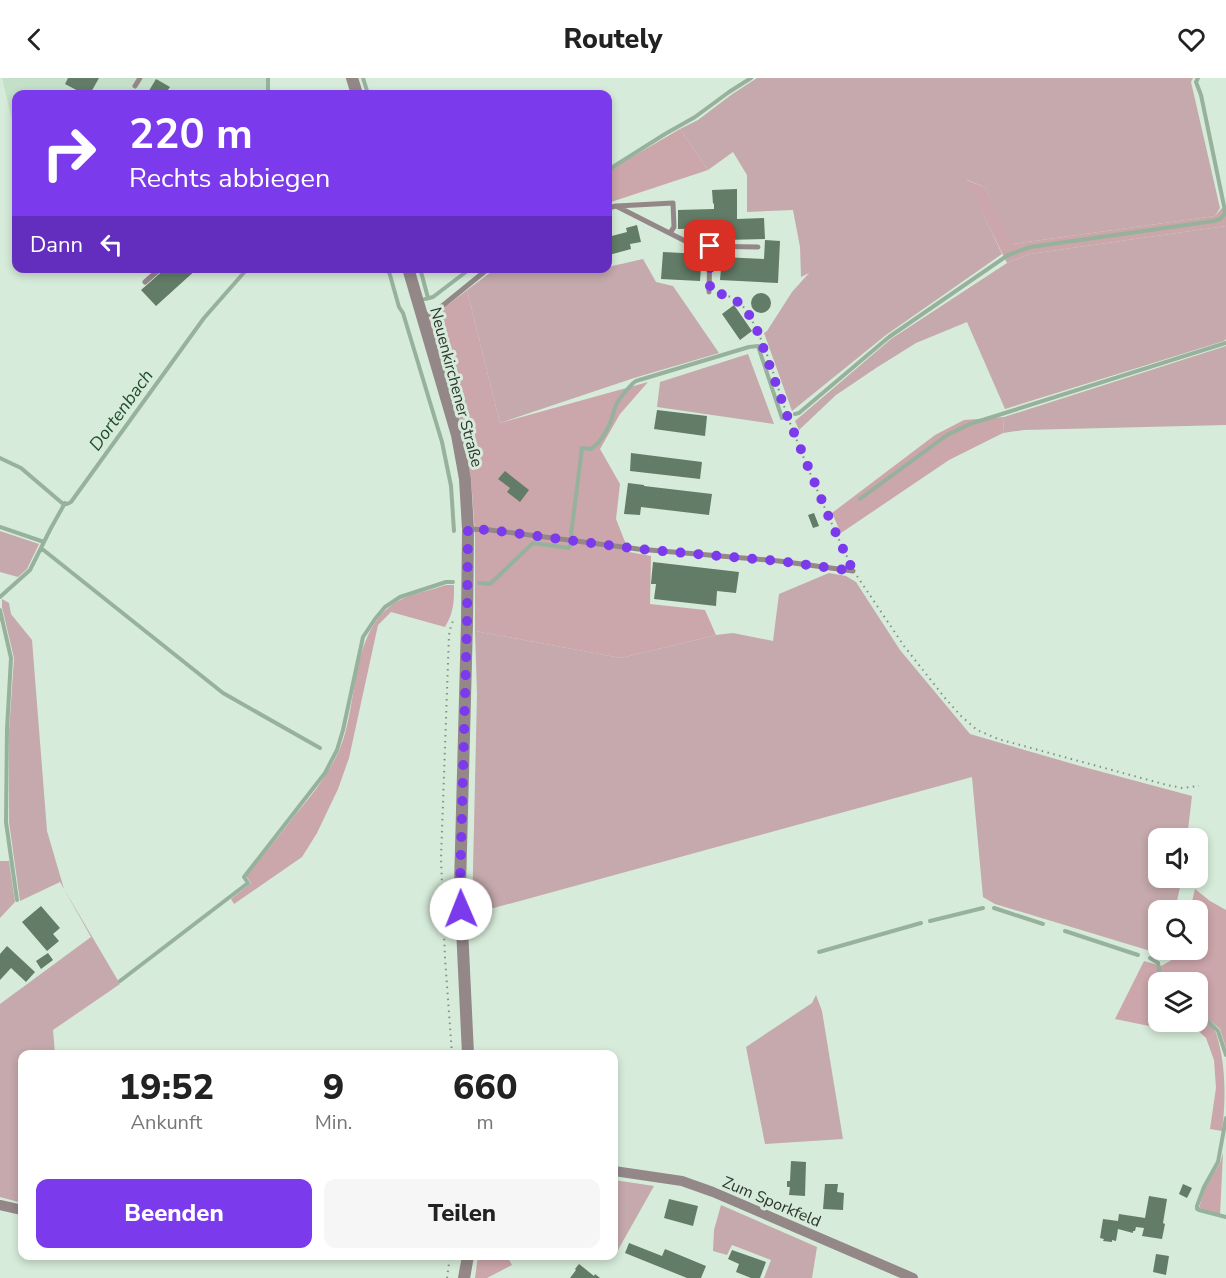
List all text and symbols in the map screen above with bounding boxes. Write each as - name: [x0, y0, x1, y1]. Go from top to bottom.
- text: Routely: [564, 21, 662, 58]
- icon: back: [18, 23, 51, 56]
- icon: heart: [1175, 23, 1208, 56]
- text: 220 m: [129, 106, 253, 163]
- icon: right: [30, 114, 108, 192]
- text: Rechts abbiegen: [129, 160, 330, 197]
- pin: [684, 220, 735, 271]
- icon: left: [95, 228, 128, 261]
- icon: arrive: [693, 229, 726, 262]
- text: Dann: [30, 230, 83, 260]
- street label: Neuenkirchener Straße: [424, 305, 488, 470]
- water label: Dortenbach: [83, 365, 159, 455]
- map controls: [1148, 828, 1208, 1032]
- button: sound: [1148, 828, 1208, 888]
- position arrow: [429, 877, 493, 941]
- button: search: [1148, 900, 1208, 960]
- button: layers: [1148, 972, 1208, 1032]
- text: 19:52: [118, 1063, 214, 1112]
- text: 9: [323, 1063, 344, 1112]
- text: 660: [453, 1063, 518, 1112]
- text: Ankunft: [130, 1109, 202, 1136]
- text: Min.: [315, 1109, 352, 1136]
- text: m: [477, 1109, 494, 1136]
- street label: Zum Sporkfeld: [719, 1171, 824, 1233]
- button: Beenden: [36, 1179, 312, 1248]
- button: Teilen: [324, 1179, 600, 1248]

